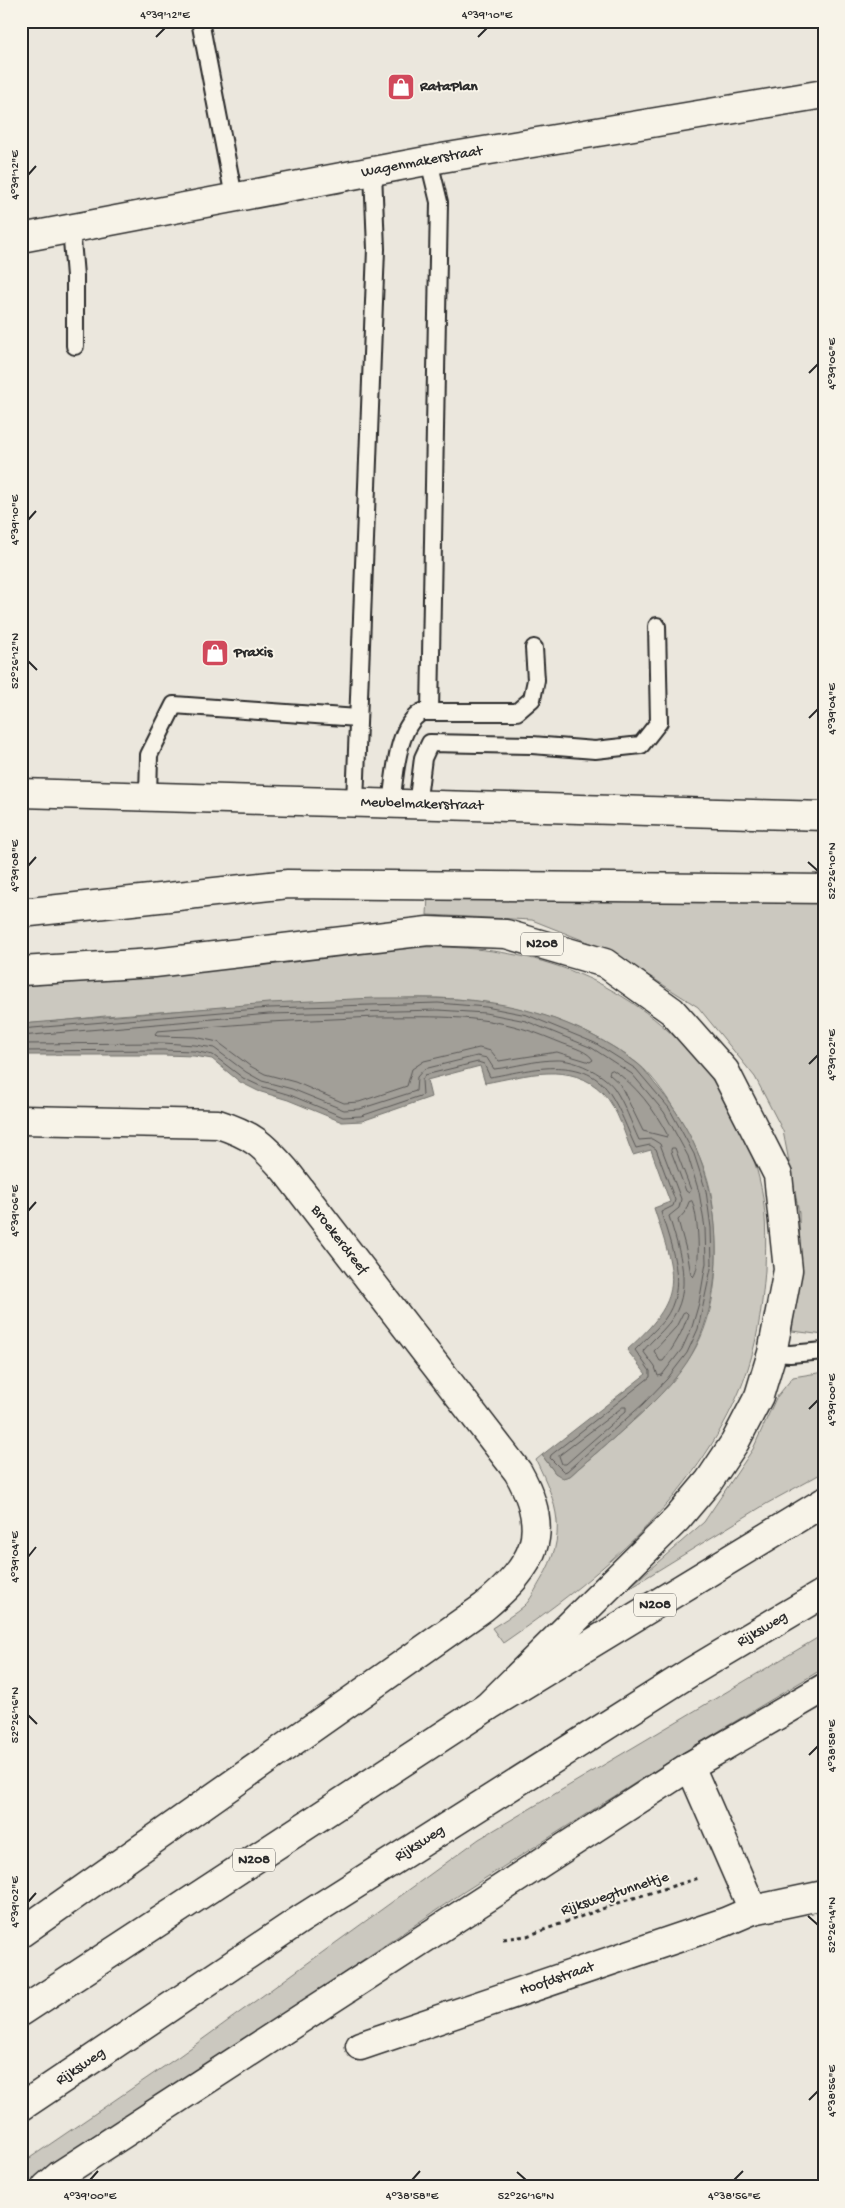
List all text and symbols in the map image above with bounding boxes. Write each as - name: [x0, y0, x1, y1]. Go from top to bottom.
- text: 4°39'12"E: [140, 9, 190, 23]
- text: 4°39'10"E: [462, 9, 513, 23]
- shop icon: RataPlan: [386, 72, 416, 102]
- place label: RataPlan: [419, 78, 479, 96]
- street label: Wagenmakerstraat: [360, 142, 486, 182]
- text: 4°39'12"E: [9, 150, 23, 200]
- text: 4°39'06"E: [826, 338, 840, 390]
- text: 4°39'10"E: [9, 494, 23, 545]
- text: 52°26'12"N: [9, 633, 23, 689]
- shop icon: Praxis: [200, 638, 230, 668]
- place label: Praxis: [233, 644, 274, 662]
- text: 4°39'04"E: [826, 683, 840, 735]
- street label: Meubelmakerstraat: [360, 794, 485, 815]
- text: 4°39'08"E: [9, 839, 23, 892]
- text: 52°26'10"N: [826, 842, 840, 900]
- road number: N208: [521, 932, 563, 956]
- text: 4°39'02"E: [826, 1029, 840, 1081]
- text: 4°39'06"E: [9, 1185, 23, 1237]
- street label: Broekerdreef: [306, 1201, 372, 1279]
- text: 4°39'00"E: [826, 1373, 840, 1426]
- text: 4°39'04"E: [9, 1531, 23, 1583]
- road number: N208: [634, 1594, 676, 1616]
- street label: Rijksweg: [734, 1608, 791, 1652]
- text: 52°26'16"N: [9, 1687, 23, 1743]
- text: 4°38'58"E: [826, 1719, 840, 1772]
- street label: Rijksweg: [392, 1821, 448, 1866]
- road number: N208: [233, 1848, 275, 1872]
- street label: Rijkswegtunneltje: [559, 1868, 671, 1920]
- text: 4°39'02"E: [9, 1876, 23, 1928]
- text: 52°26'14"N: [826, 1897, 840, 1953]
- street label: Hoofdstraat: [517, 1958, 598, 2000]
- street label: Rijksweg: [53, 2044, 109, 2090]
- text: 4°38'56"E: [826, 2065, 840, 2117]
- text: 4°39'00"E: [64, 2190, 117, 2204]
- text: 4°38'58"E: [386, 2190, 439, 2204]
- text: 52°26'16"N: [498, 2190, 554, 2204]
- text: 4°38'56"E: [708, 2190, 760, 2204]

